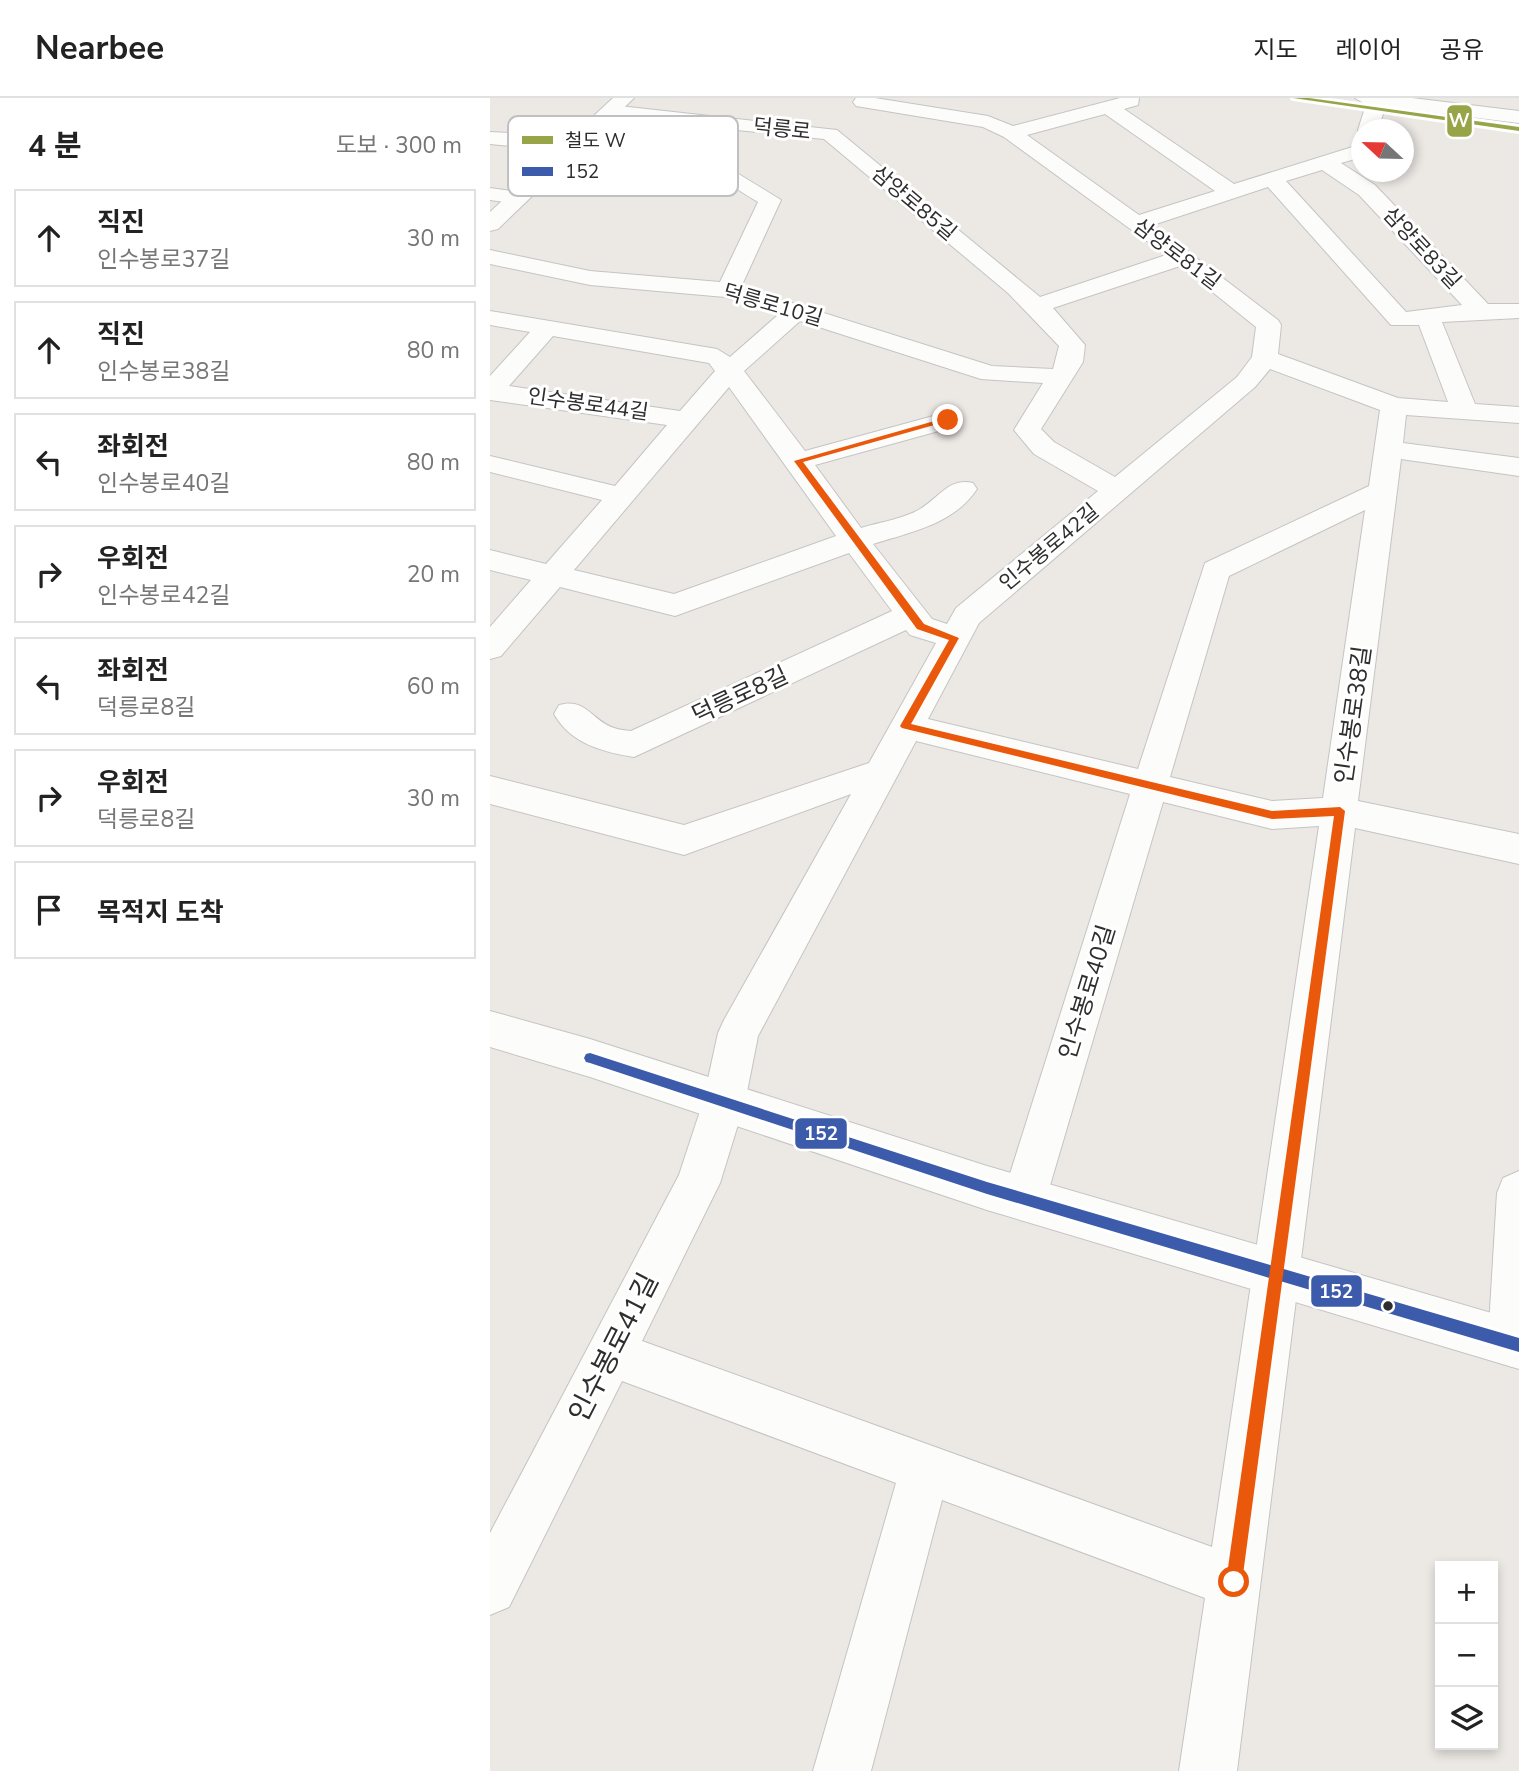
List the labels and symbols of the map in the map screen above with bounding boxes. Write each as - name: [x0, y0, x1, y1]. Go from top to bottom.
- line badge: W: [1446, 104, 1473, 138]
- text: W: [1448, 108, 1470, 134]
- street label: 덕릉로: [752, 112, 812, 146]
- legend: [508, 116, 738, 196]
- north arrow: [1351, 119, 1414, 182]
- text: 철도 W: [565, 128, 626, 154]
- text: 152: [565, 159, 599, 185]
- street label: 삼양로85길: [866, 159, 962, 247]
- street label: 삼양로83길: [1377, 201, 1467, 295]
- street label: 삼양로81길: [1128, 212, 1226, 296]
- street label: 덕릉로10길: [720, 277, 826, 333]
- street label: 인수봉로44길: [526, 382, 650, 426]
- route end: [932, 404, 963, 435]
- street label: 인수봉로42길: [993, 497, 1105, 597]
- street label: 인수봉로38길: [1327, 644, 1379, 786]
- street label: 덕릉로8길: [687, 659, 793, 731]
- street label: 인수봉로40길: [1051, 921, 1123, 1063]
- line badge: 152: [794, 1117, 848, 1150]
- text: 152: [804, 1121, 838, 1147]
- street label: 인수봉로41길: [560, 1266, 668, 1428]
- line badge: 152: [1310, 1274, 1363, 1308]
- text: 152: [1319, 1279, 1353, 1305]
- unlabelled marker: [1381, 1299, 1395, 1313]
- route start: [1218, 1566, 1249, 1597]

